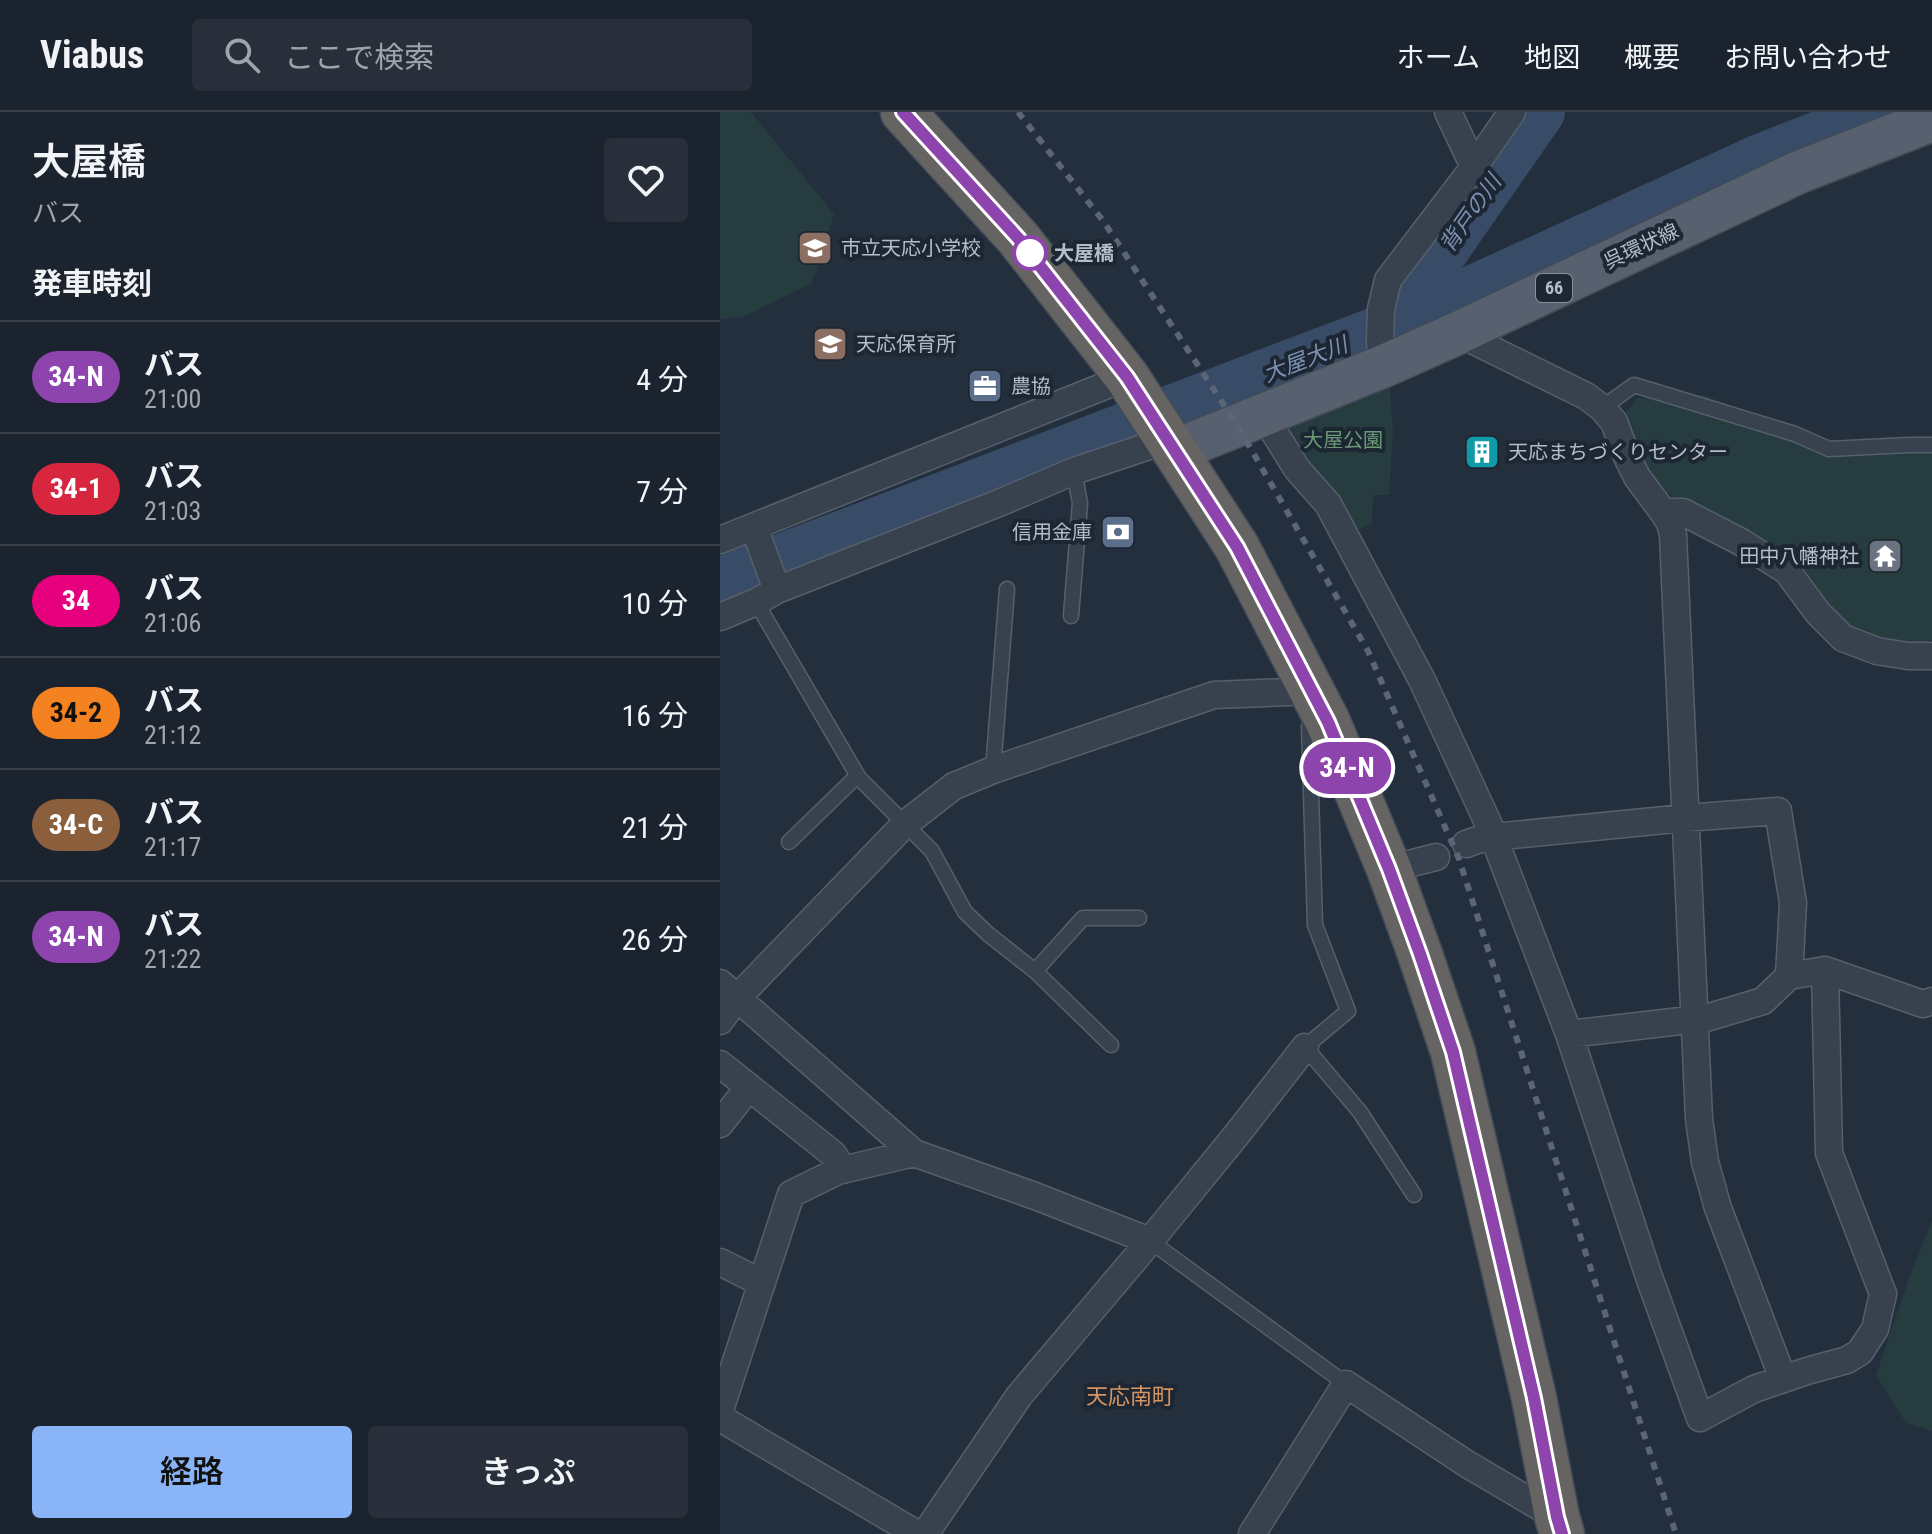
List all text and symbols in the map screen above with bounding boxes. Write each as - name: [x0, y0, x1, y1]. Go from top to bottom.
- search box: [192, 19, 752, 91]
- text: Viabus: [40, 33, 144, 77]
- icon: search: [220, 33, 264, 77]
- text: ここで検索: [284, 40, 434, 75]
- text: ホーム: [1397, 41, 1480, 74]
- text: 地図: [1524, 41, 1580, 74]
- text: 概要: [1624, 41, 1680, 74]
- text: お問い合わせ: [1724, 41, 1892, 74]
- button: heart: [604, 138, 688, 222]
- text: 大屋橋: [32, 140, 146, 184]
- water label: 背戸の川: [1435, 168, 1507, 257]
- text: バス: [32, 198, 84, 228]
- street label: 呉環状線: [1600, 218, 1682, 274]
- school or university icon: 市立天応小学校: [796, 229, 834, 267]
- place label: 市立天応小学校: [841, 236, 981, 260]
- marker: 大屋橋: [1013, 236, 1047, 270]
- place label: 大屋橋: [1054, 241, 1114, 265]
- text: 発車時刻: [32, 266, 152, 301]
- road number: 66: [1536, 274, 1572, 302]
- school or university icon: 天応保育所: [811, 325, 849, 363]
- water label: 大屋大川: [1260, 331, 1353, 387]
- place label: 天応保育所: [856, 332, 956, 356]
- text: バス: [144, 347, 204, 382]
- text: 34-N: [48, 360, 104, 393]
- text: 4 分: [636, 362, 688, 397]
- office icon: 農協: [966, 367, 1004, 405]
- place label: 農協: [1011, 374, 1051, 398]
- text: 21:00: [144, 384, 201, 414]
- park label: 大屋公園: [1303, 428, 1383, 452]
- building icon: 天応まちづくりセンター: [1463, 433, 1501, 471]
- place label: 天応まちづくりセンター: [1508, 440, 1728, 464]
- text: バス: [144, 459, 204, 494]
- text: 34-1: [50, 472, 102, 505]
- text: 7 分: [636, 474, 688, 509]
- text: 21:03: [144, 496, 201, 526]
- bank icon: 信用金庫: [1099, 513, 1137, 551]
- place label: 信用金庫: [1012, 520, 1092, 544]
- temple icon: 田中八幡神社: [1866, 537, 1904, 575]
- place label: 田中八幡神社: [1739, 544, 1859, 568]
- text: バス: [144, 571, 204, 606]
- text: 34: [62, 584, 90, 617]
- text: 10 分: [621, 586, 688, 621]
- text: 21:06: [144, 608, 201, 638]
- text: バス: [144, 683, 204, 718]
- text: 34-2: [50, 696, 102, 729]
- text: 16 分: [621, 698, 688, 733]
- text: 21:12: [144, 720, 201, 750]
- line badge: 34-N: [1291, 742, 1403, 794]
- text: 34-N: [1319, 751, 1375, 784]
- text: バス: [144, 795, 204, 830]
- text: 34-C: [49, 808, 103, 841]
- text: 21 分: [621, 810, 688, 845]
- text: 21:17: [144, 832, 201, 862]
- text: バス: [144, 907, 204, 942]
- text: 34-N: [48, 920, 104, 953]
- text: 26 分: [621, 922, 688, 957]
- text: 21:22: [144, 944, 201, 974]
- district label: 天応南町: [1086, 1384, 1174, 1409]
- button: 経路: [32, 1426, 352, 1518]
- button: きっぷ: [368, 1426, 688, 1518]

